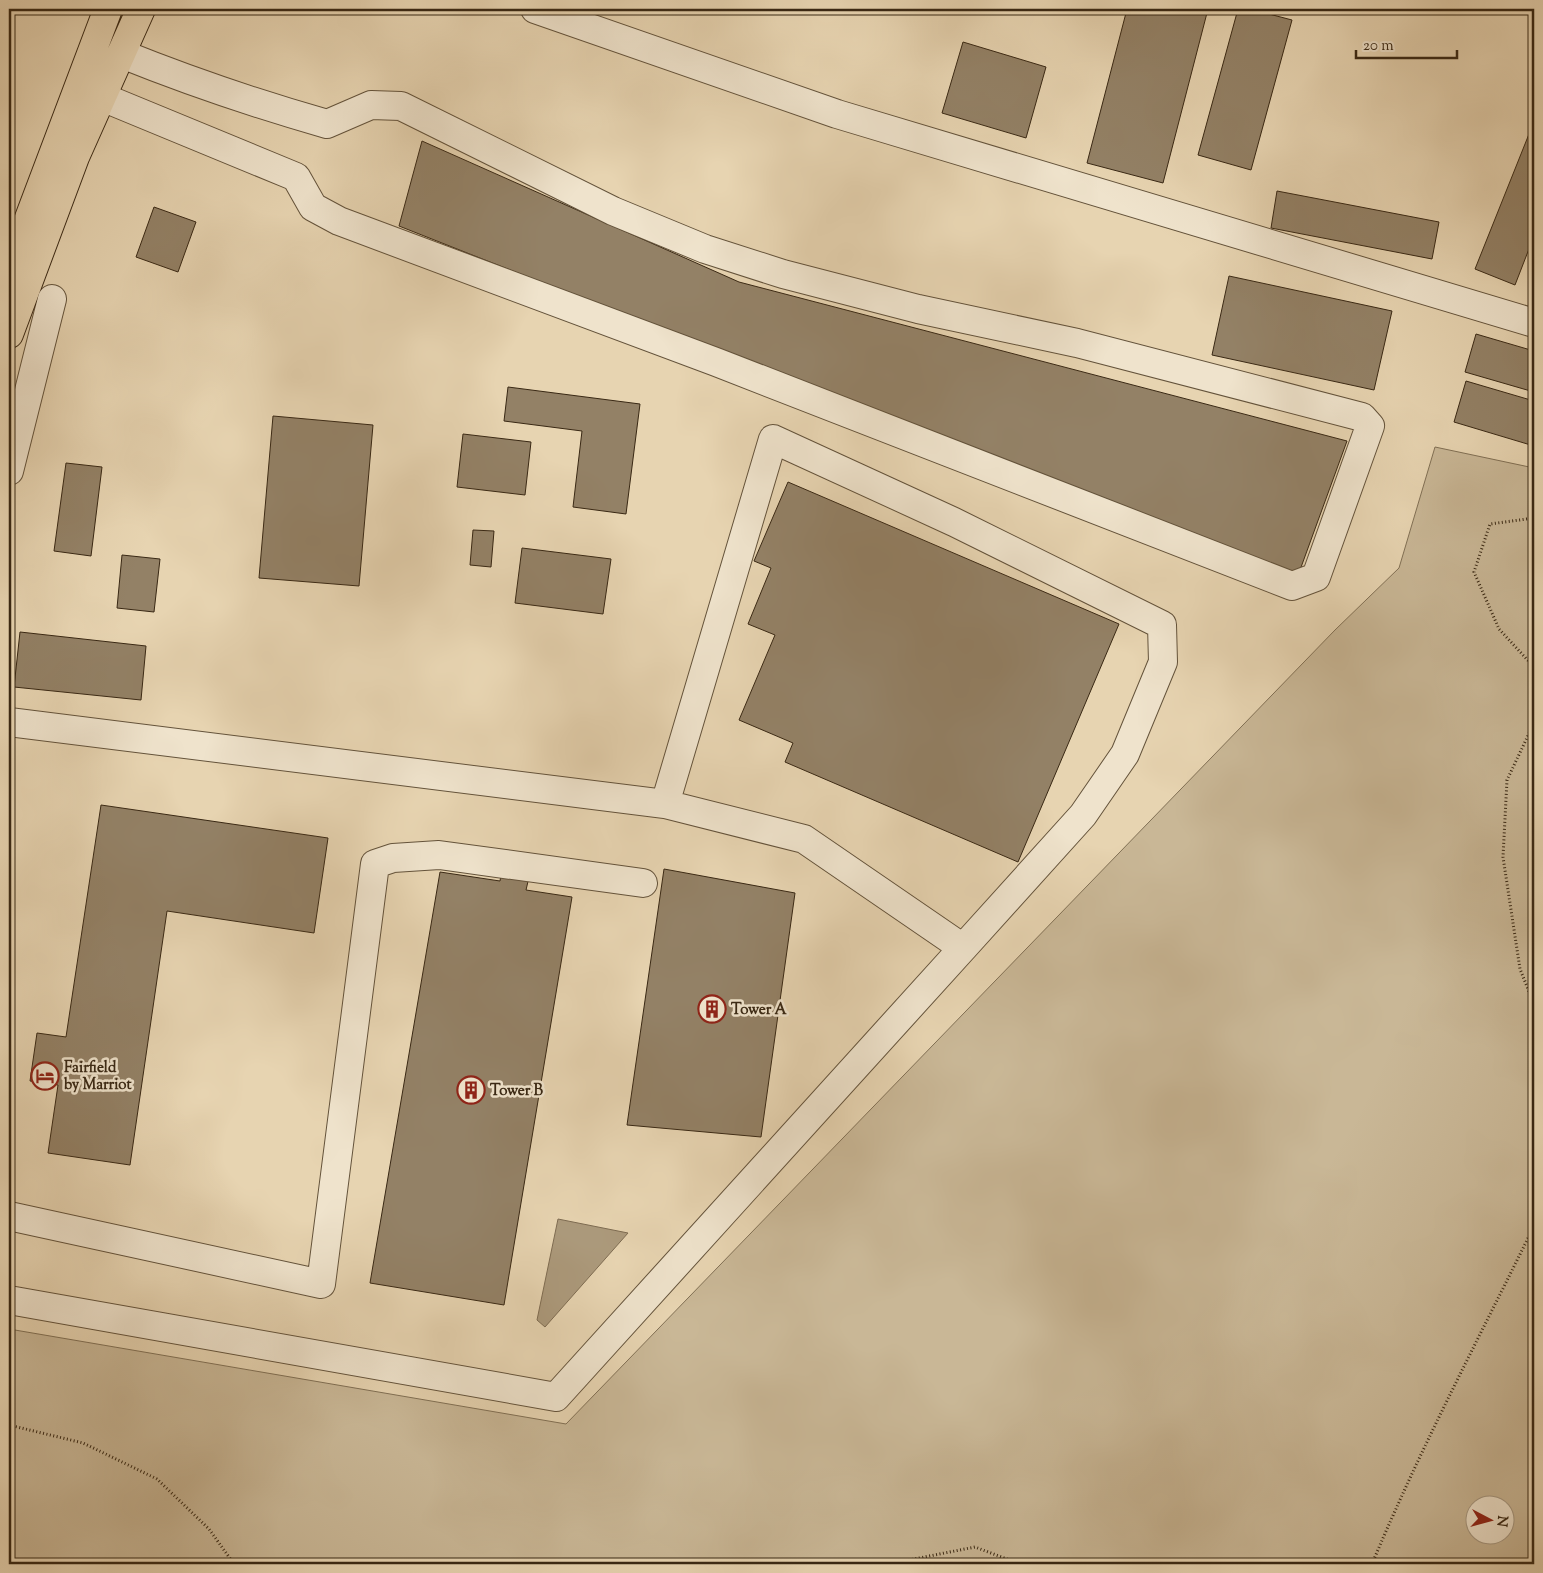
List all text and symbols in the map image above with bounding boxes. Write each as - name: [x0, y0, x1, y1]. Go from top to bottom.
- scale bar: [1356, 28, 1457, 60]
- text: 20 m: [1363, 36, 1394, 57]
- building icon: Tower A: [697, 994, 727, 1024]
- place label: Tower A: [731, 1000, 788, 1021]
- place label: Fairfield by Marriot: [63, 1058, 132, 1096]
- hotel icon: Fairfield by Marriot: [30, 1061, 60, 1091]
- building icon: Tower B: [456, 1075, 486, 1105]
- place label: Tower B: [490, 1081, 544, 1102]
- north arrow: [1466, 1496, 1516, 1546]
- text: N: [1490, 1515, 1511, 1528]

